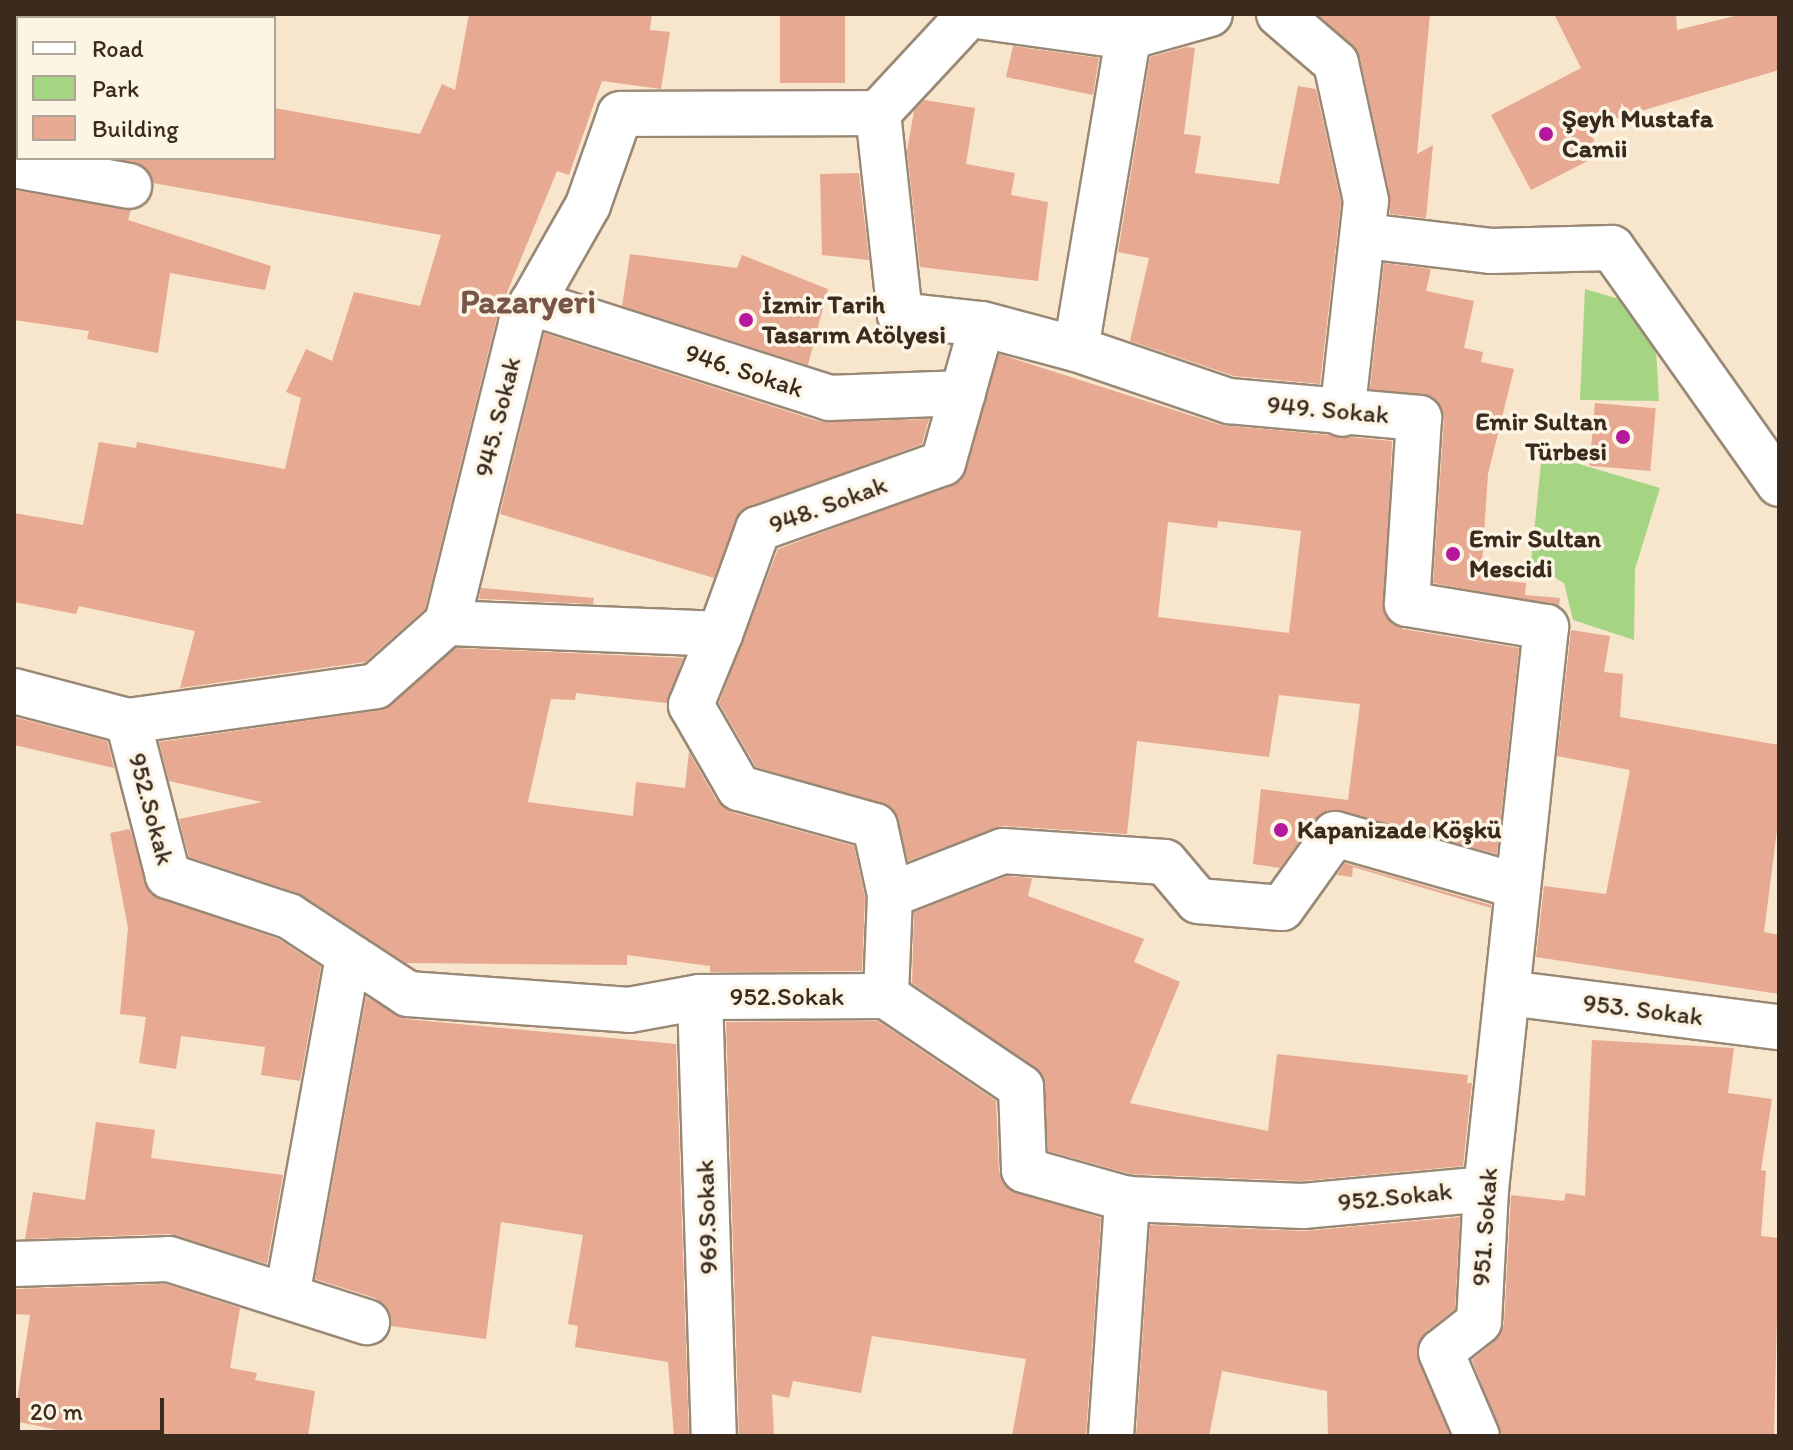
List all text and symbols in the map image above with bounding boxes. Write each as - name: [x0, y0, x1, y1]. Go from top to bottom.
- legend: [16, 16, 276, 160]
- text: Road: [92, 34, 144, 63]
- text: Park: [92, 74, 139, 103]
- place label: Şeyh Mustafa Camii: [1562, 103, 1713, 164]
- text: Building: [92, 114, 179, 143]
- marker: Şeyh Mustafa Camii: [1537, 125, 1555, 143]
- district label: Pazaryeri: [460, 282, 596, 322]
- place label: İzmir Tarih Tasarım Atölyesi: [762, 289, 946, 350]
- marker: İzmir Tarih Tasarım Atölyesi: [737, 311, 755, 329]
- street label: 946. Sokak: [681, 337, 807, 405]
- street label: 945. Sokak: [468, 354, 528, 480]
- street label: 949. Sokak: [1266, 389, 1390, 431]
- place label: Emir Sultan Türbesi: [1475, 406, 1607, 468]
- marker: Emir Sultan Türbesi: [1614, 428, 1632, 446]
- street label: 948. Sokak: [765, 469, 891, 541]
- place label: Emir Sultan Mescidi: [1469, 523, 1601, 584]
- marker: Emir Sultan Mescidi: [1444, 545, 1462, 563]
- street label: 952.Sokak: [121, 750, 181, 868]
- place label: Kapanizade Köşkü: [1297, 814, 1502, 846]
- marker: Kapanizade Köşkü: [1272, 821, 1290, 839]
- street label: 952.Sokak: [730, 981, 844, 1013]
- street label: 953. Sokak: [1581, 987, 1705, 1033]
- street label: 969.Sokak: [689, 1159, 725, 1275]
- street label: 951. Sokak: [1465, 1167, 1505, 1287]
- street label: 952.Sokak: [1336, 1175, 1454, 1219]
- scale bar: [20, 1382, 168, 1432]
- text: 20 m: [30, 1397, 83, 1426]

